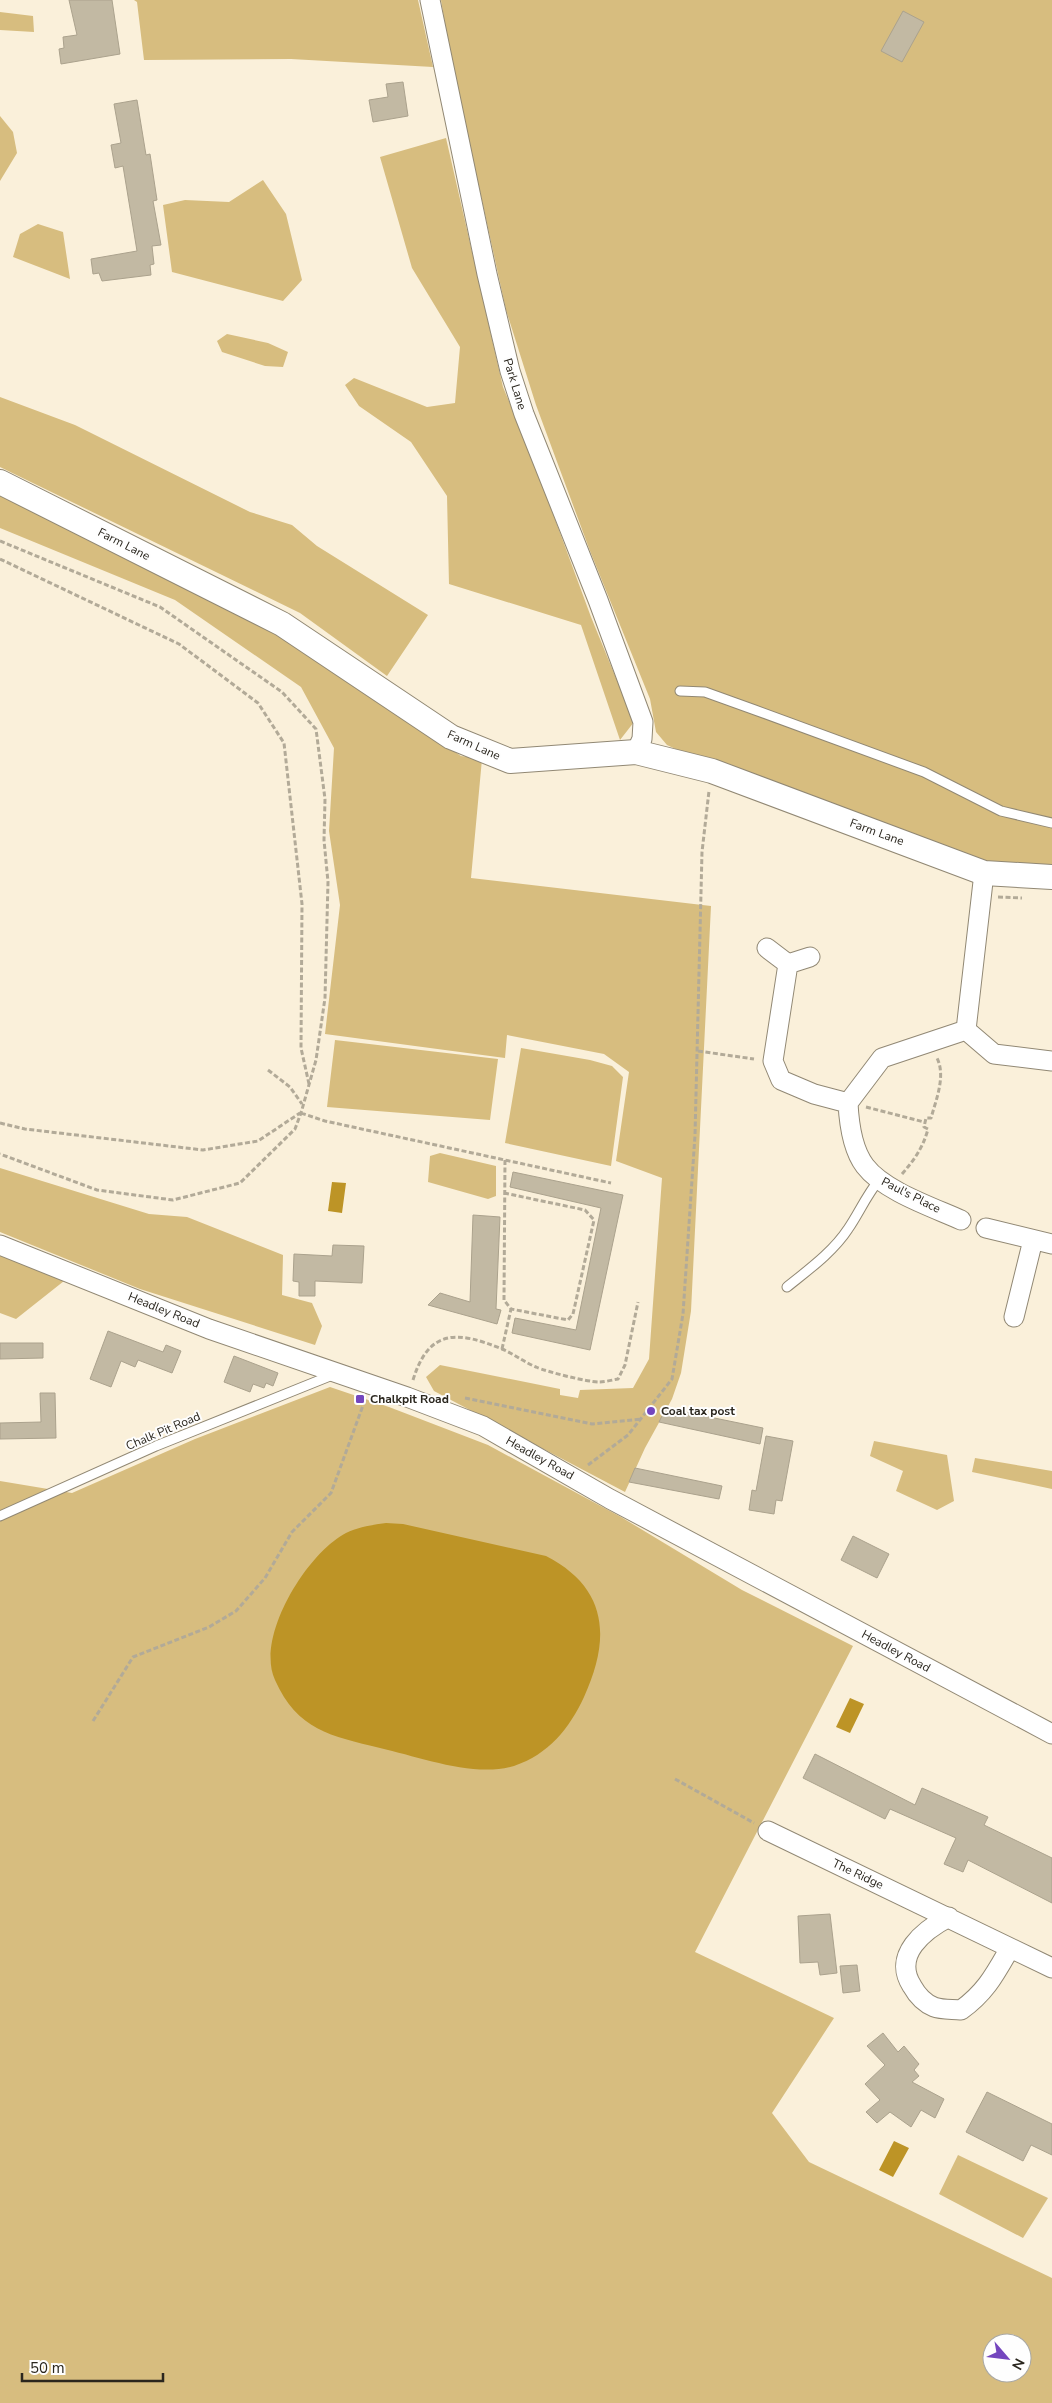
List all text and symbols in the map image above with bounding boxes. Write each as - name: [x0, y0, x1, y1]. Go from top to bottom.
- street label: Park Lane: [500, 356, 530, 412]
- street label: Farm Lane: [95, 524, 153, 564]
- street label: Farm Lane: [445, 726, 503, 764]
- street label: Farm Lane: [848, 815, 906, 849]
- street label: Paul's Place: [879, 1173, 943, 1217]
- street label: Headley Road: [126, 1288, 202, 1332]
- place label: Chalkpit Road: [370, 1391, 449, 1407]
- marker: Chalkpit Road: [354, 1393, 366, 1405]
- place label: Coal tax post: [661, 1403, 735, 1419]
- marker: Coal tax post: [645, 1405, 657, 1417]
- street label: Chalk Pit Road: [123, 1408, 203, 1454]
- street label: Headley Road: [503, 1433, 577, 1483]
- street label: Headley Road: [859, 1626, 933, 1676]
- street label: The Ridge: [830, 1855, 886, 1893]
- north arrow: [982, 2333, 1032, 2383]
- scale bar: [22, 2350, 164, 2382]
- text: N: [1007, 2355, 1029, 2373]
- text: 50 m: [30, 2358, 65, 2378]

